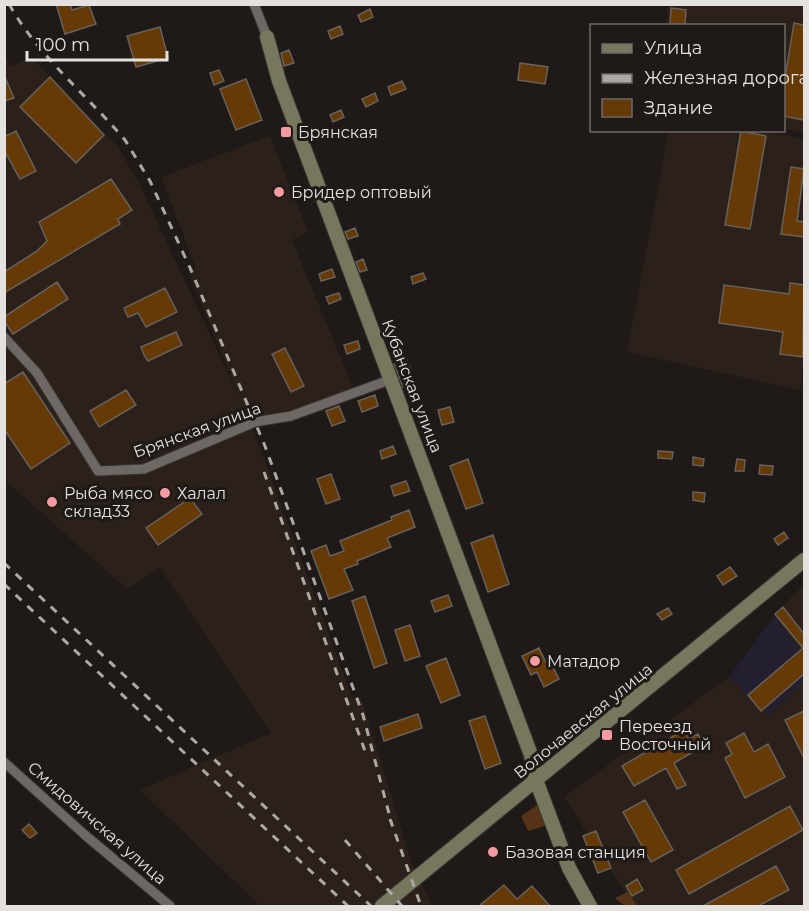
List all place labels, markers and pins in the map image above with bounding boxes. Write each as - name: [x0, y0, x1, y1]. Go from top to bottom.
- place label: Брянская: [298, 123, 378, 142]
- marker: Брянская: [279, 125, 293, 139]
- place label: Бридер оптовый: [291, 183, 432, 202]
- marker: Бридер оптовый: [272, 185, 286, 199]
- place label: Рыба мясо склад33: [64, 484, 153, 521]
- place label: Халал: [177, 484, 226, 503]
- marker: Халал: [158, 486, 172, 500]
- marker: Рыба мясо склад33: [45, 495, 59, 509]
- place label: Матадор: [547, 652, 620, 671]
- marker: Матадор: [528, 654, 542, 668]
- place label: Переезд Восточный: [619, 717, 711, 754]
- marker: Переезд Восточный: [600, 728, 614, 742]
- place label: Базовая станция: [505, 843, 646, 862]
- marker: Базовая станция: [486, 845, 500, 859]

